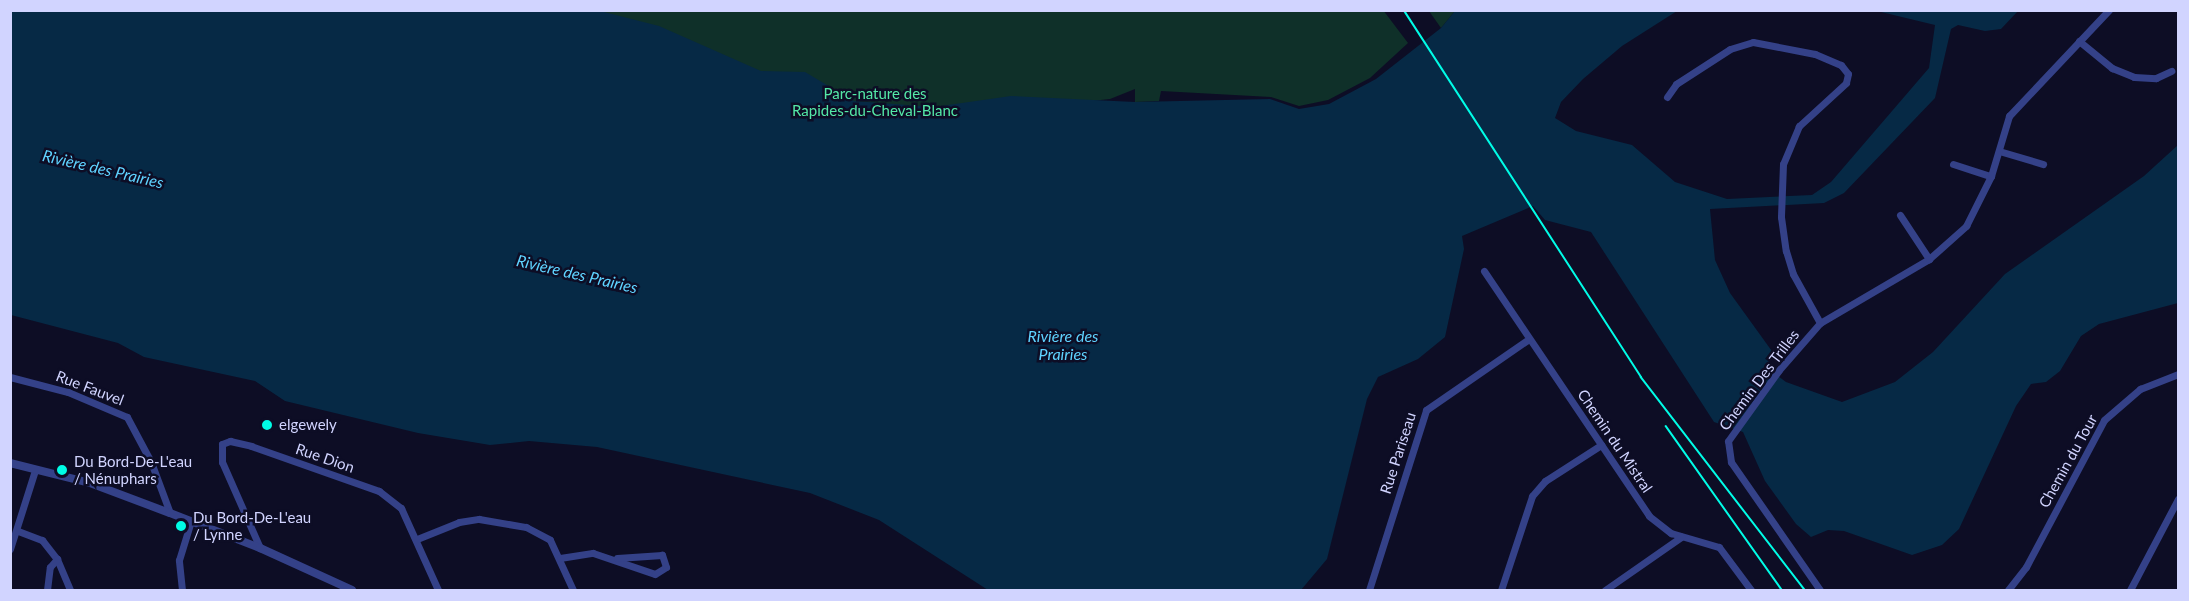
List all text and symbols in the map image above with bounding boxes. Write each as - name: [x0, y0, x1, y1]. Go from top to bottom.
- park label: Parc-nature des Rapides-du-Cheval-Blanc: [792, 84, 958, 119]
- water label: Rivière des Prairies: [41, 146, 165, 192]
- water label: Rivière des Prairies: [515, 251, 639, 297]
- water label: Rivière des Prairies: [1028, 326, 1098, 364]
- street label: Chemin Des Trilles: [1715, 326, 1803, 434]
- street label: Rue Fauvel: [53, 367, 127, 409]
- street label: Chemin du Mistral: [1574, 386, 1656, 496]
- street label: Rue Pariseau: [1376, 410, 1420, 496]
- street label: Chemin du Tour: [2035, 411, 2101, 511]
- place label: elgewely: [279, 416, 337, 434]
- marker: elgewely: [260, 418, 274, 432]
- street label: Rue Dion: [293, 440, 357, 476]
- place label: Du Bord-De-L'eau / Nénuphars: [74, 452, 192, 487]
- marker: Du Bord-De-L'eau / Nénuphars: [55, 463, 69, 477]
- place label: Du Bord-De-L'eau / Lynne: [193, 508, 311, 543]
- marker: Du Bord-De-L'eau / Lynne: [174, 519, 188, 533]

